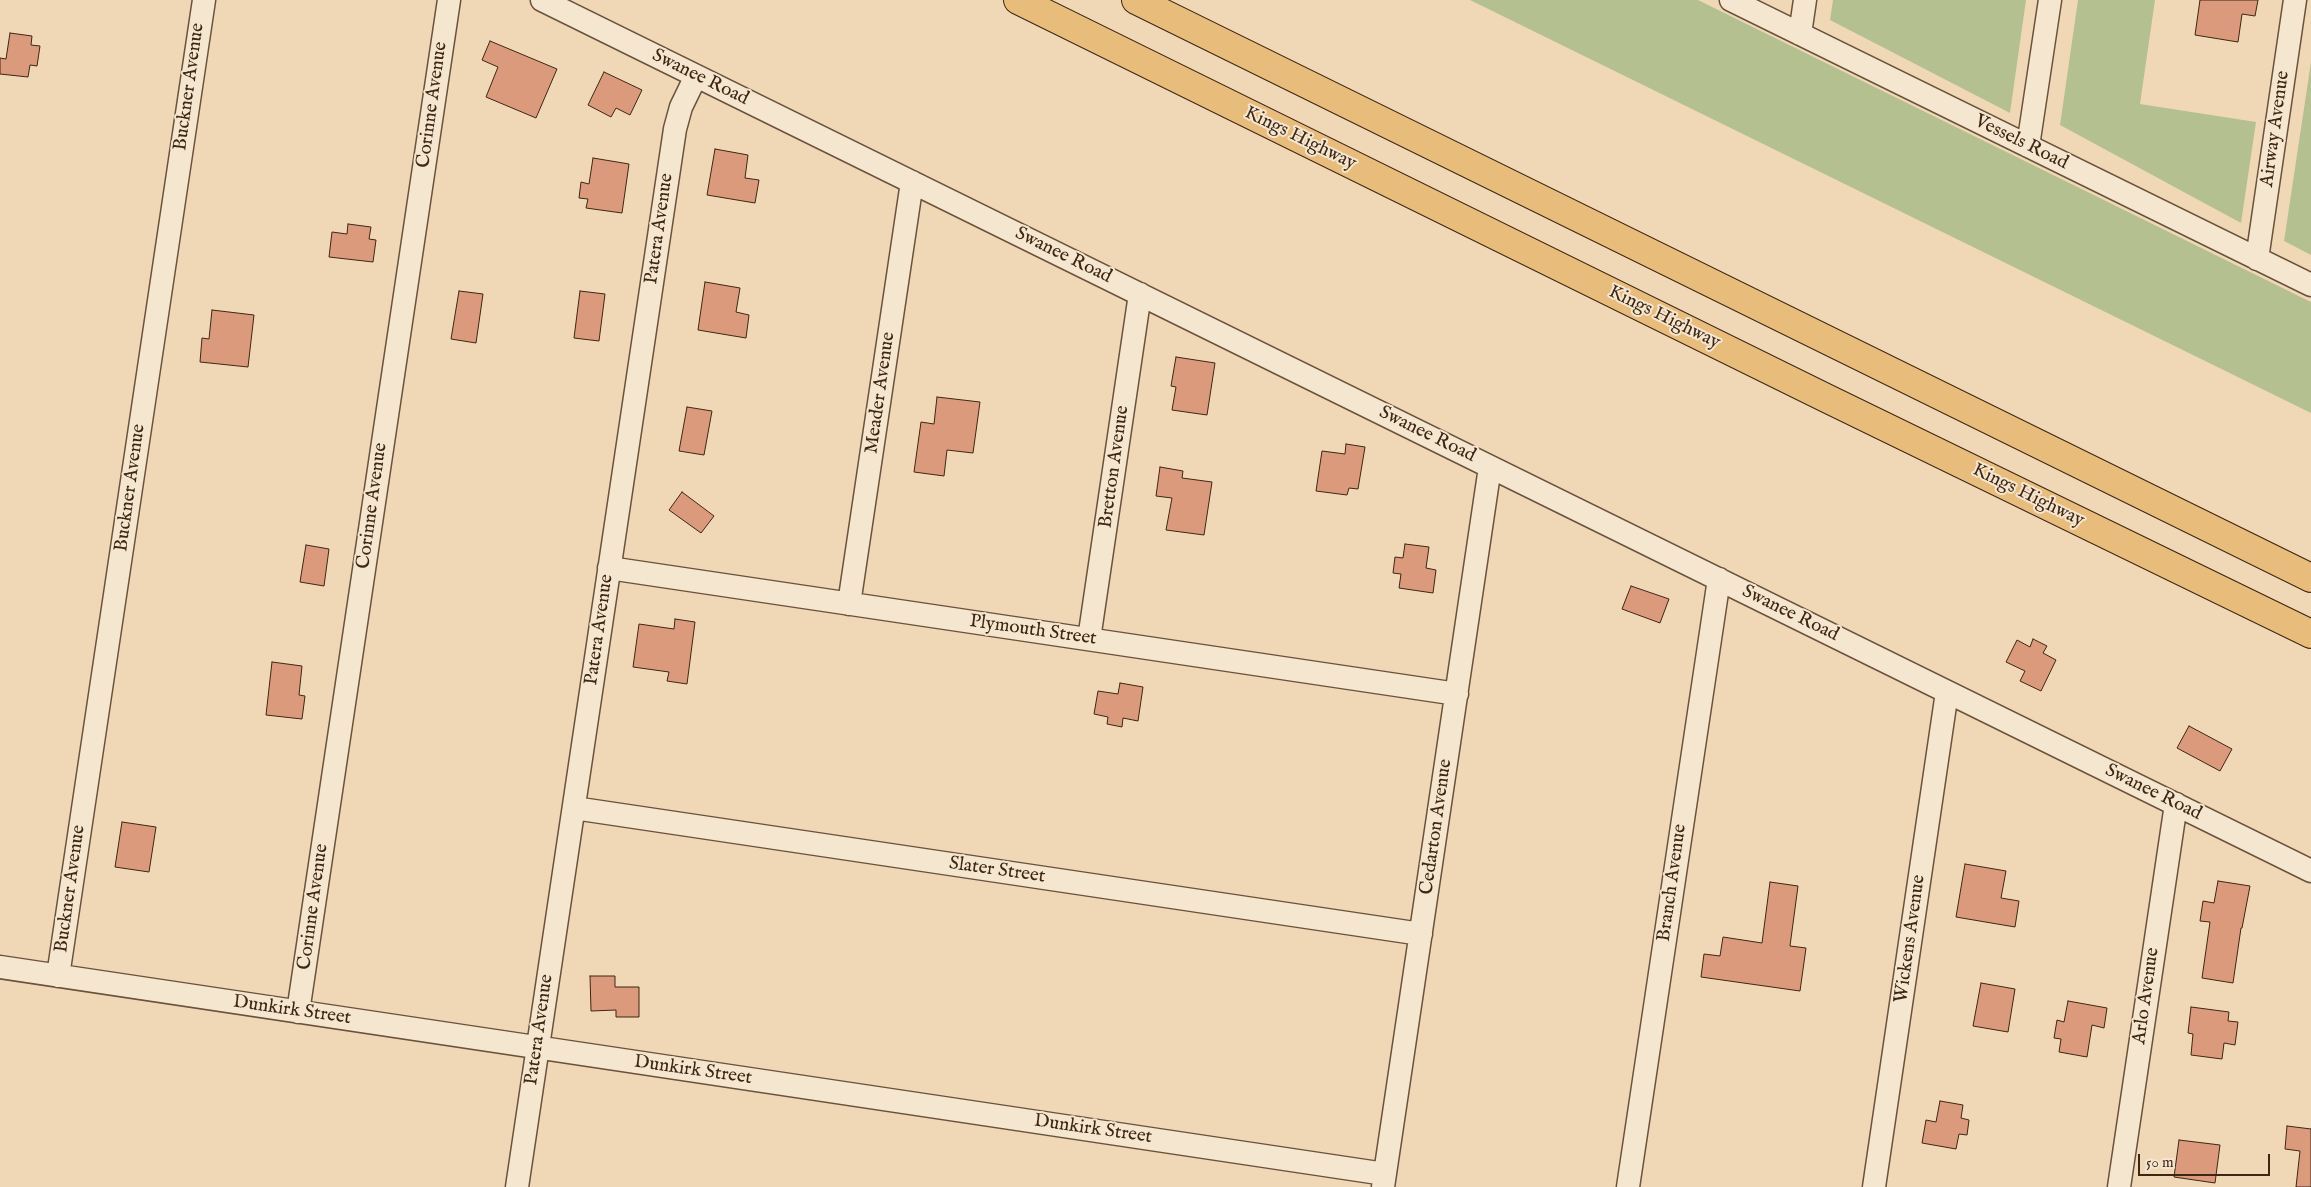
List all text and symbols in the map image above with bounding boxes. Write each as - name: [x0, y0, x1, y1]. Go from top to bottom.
- street label: Buckner Avenue: [170, 22, 210, 152]
- street label: Corinne Avenue: [413, 41, 453, 169]
- street label: Swanee Road: [648, 45, 752, 111]
- street label: Airway Avenue: [2257, 70, 2295, 188]
- street label: Kings Highway: [1240, 102, 1360, 176]
- street label: Vessels Road: [1971, 111, 2071, 175]
- street label: Patera Avenue: [641, 172, 679, 286]
- street label: Swanee Road: [1011, 223, 1115, 289]
- street label: Kings Highway: [1604, 281, 1724, 355]
- street label: Meader Avenue: [861, 331, 901, 455]
- street label: Swanee Road: [1375, 402, 1479, 468]
- street label: Bretton Avenue: [1095, 404, 1135, 530]
- street label: Buckner Avenue: [111, 423, 151, 553]
- street label: Corinne Avenue: [353, 442, 393, 570]
- street label: Kings Highway: [1968, 459, 2088, 533]
- street label: Patera Avenue: [581, 573, 619, 687]
- street label: Swanee Road: [1738, 581, 1842, 647]
- street label: Plymouth Street: [968, 611, 1098, 651]
- street label: Cedarton Avenue: [1416, 758, 1458, 896]
- street label: Swanee Road: [2101, 760, 2205, 826]
- street label: Branch Avenue: [1653, 823, 1693, 943]
- street label: Buckner Avenue: [51, 824, 91, 954]
- street label: Corinne Avenue: [294, 843, 334, 971]
- street label: Slater Street: [948, 853, 1046, 889]
- street label: Wickens Avenue: [1891, 874, 1931, 1004]
- street label: Arlo Avenue: [2129, 946, 2165, 1046]
- street label: Patera Avenue: [521, 973, 559, 1087]
- street label: Dunkirk Street: [232, 991, 352, 1031]
- street label: Dunkirk Street: [633, 1051, 753, 1091]
- street label: Dunkirk Street: [1033, 1110, 1153, 1150]
- scale bar: [2141, 1144, 2274, 1176]
- text: 50 m: [2146, 1153, 2174, 1172]

